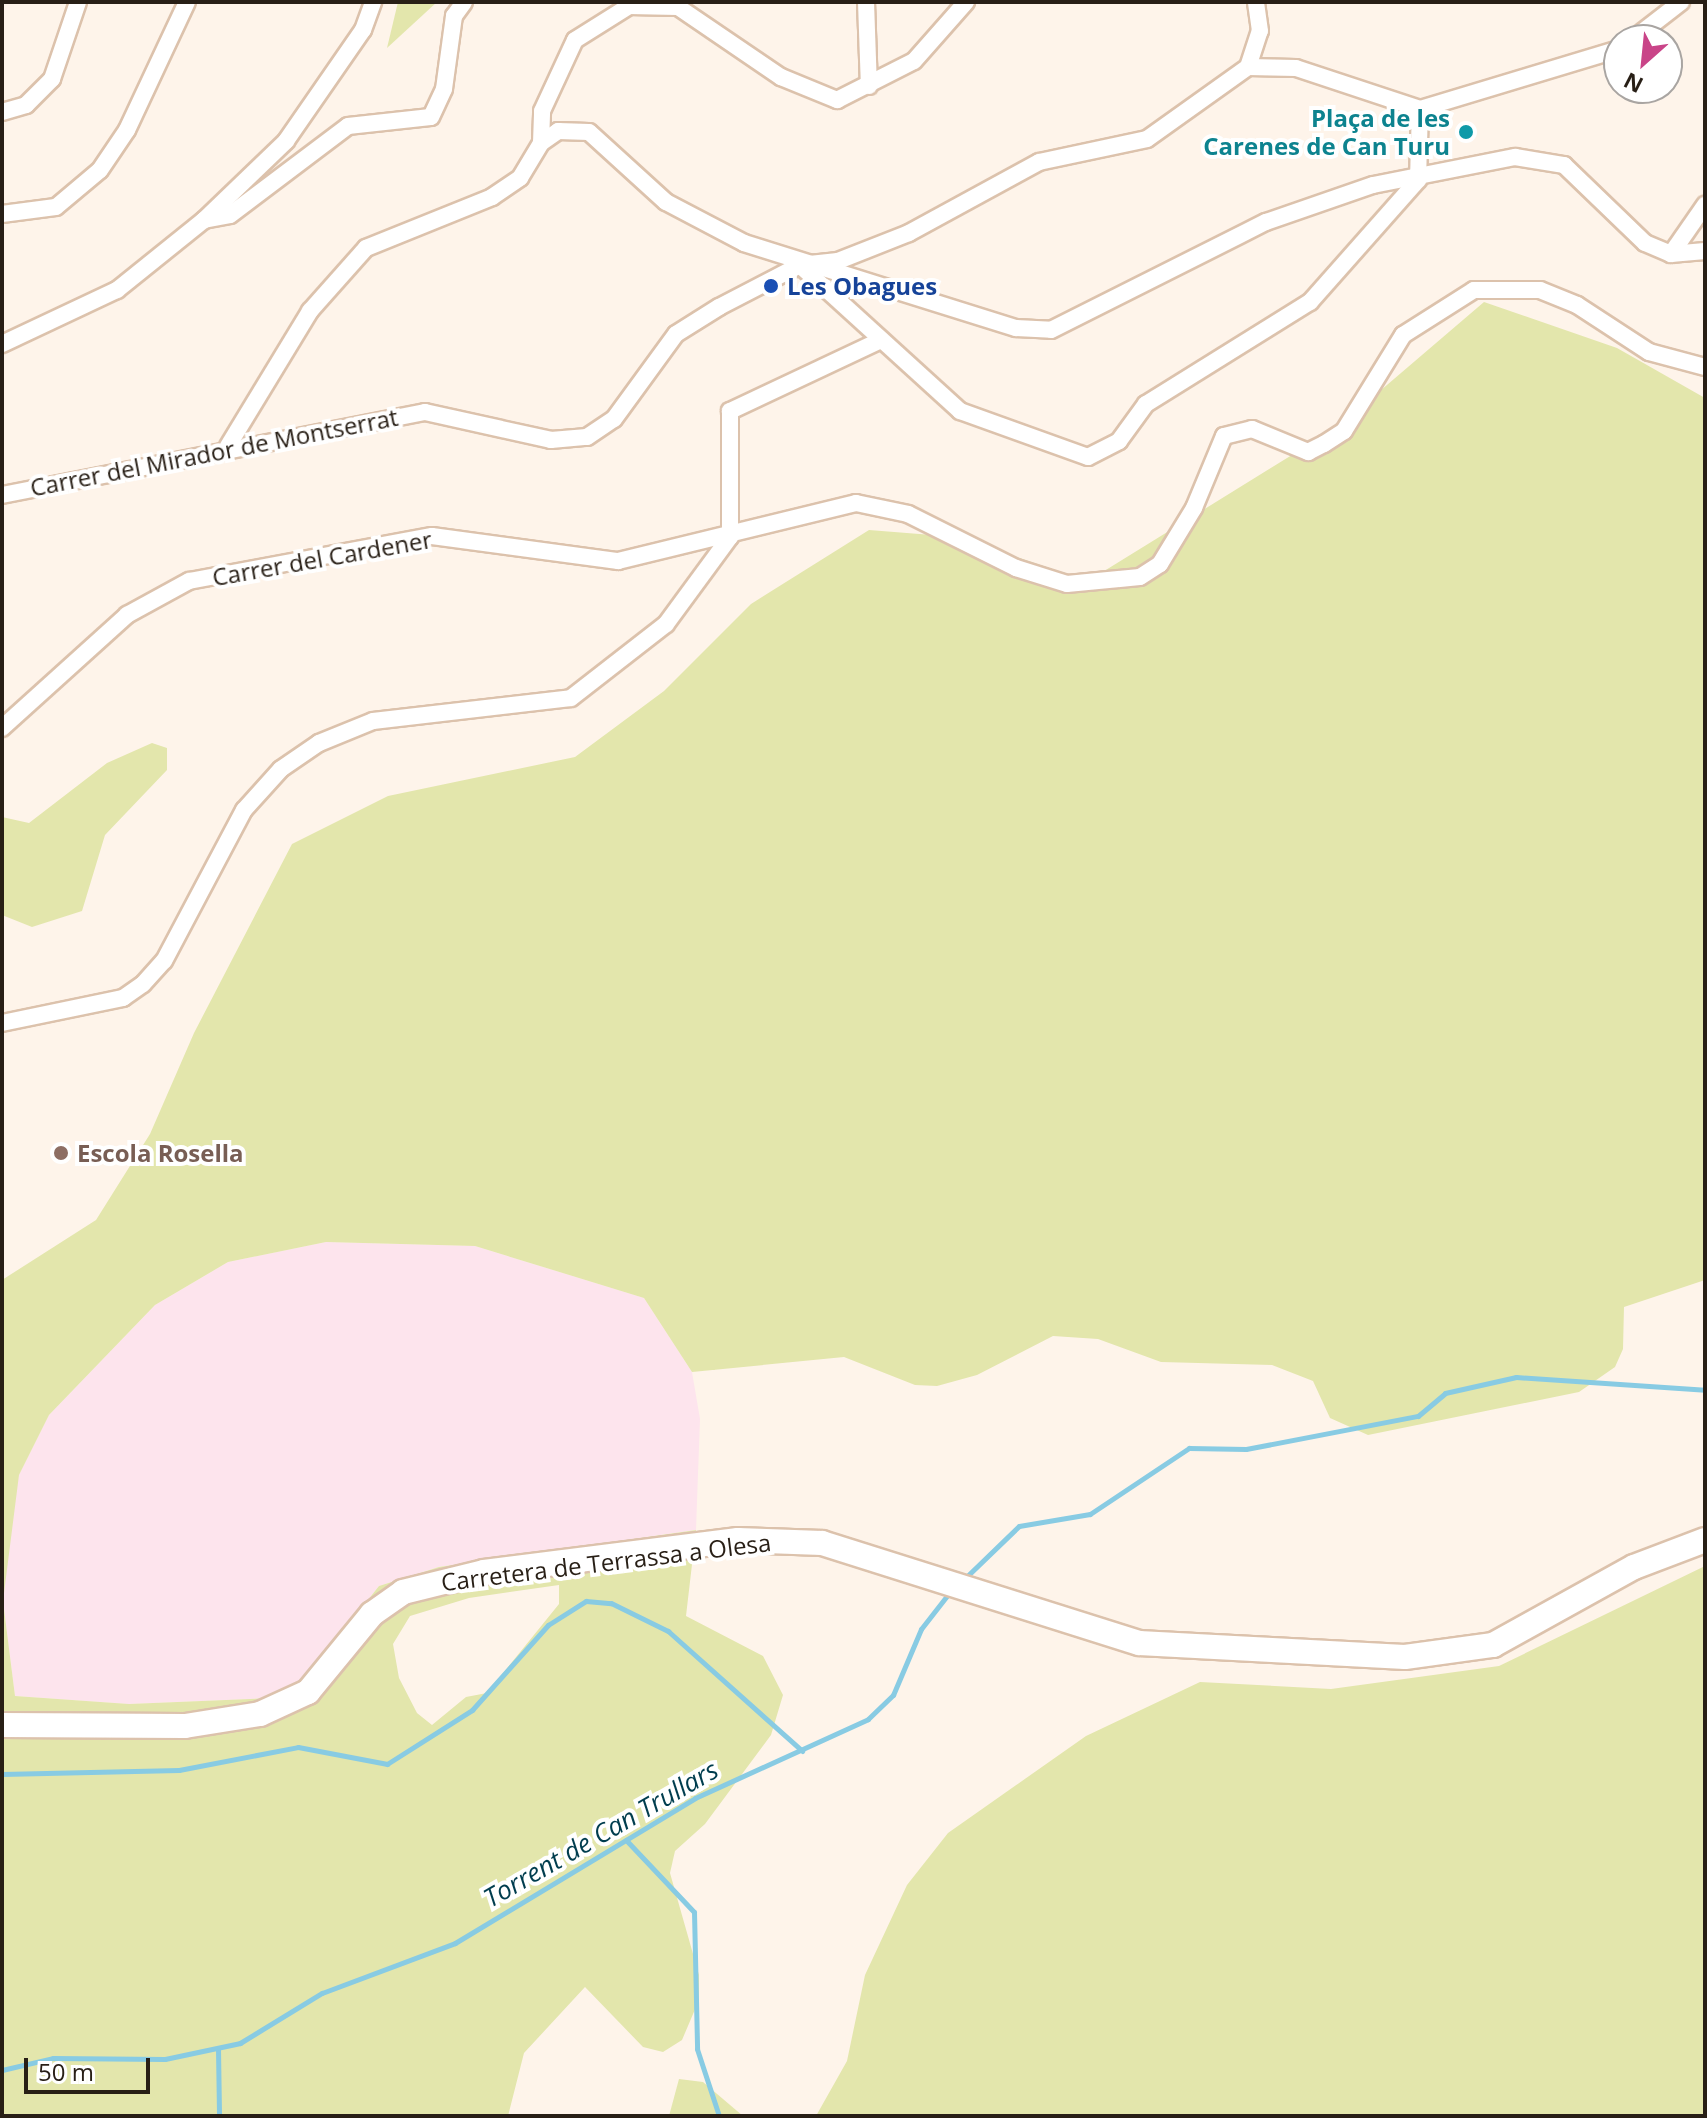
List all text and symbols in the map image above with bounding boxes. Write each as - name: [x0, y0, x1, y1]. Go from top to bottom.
- north arrow: [1603, 24, 1683, 104]
- text: N: [1618, 66, 1648, 101]
- place label: Plaça de les Carenes de Can Turu: [1203, 104, 1450, 160]
- marker: Plaça de les Carenes de Can Turu: [1457, 123, 1475, 141]
- place label: Les Obagues: [787, 272, 937, 300]
- marker: Les Obagues: [762, 277, 780, 295]
- street label: Carrer del Mirador de Montserrat: [28, 402, 400, 502]
- street label: Carrer del Cardener: [210, 525, 434, 591]
- place label: Escola Rosella: [77, 1139, 244, 1167]
- marker: Escola Rosella: [52, 1144, 70, 1162]
- street label: Carretera de Terrassa a Olesa: [439, 1527, 773, 1597]
- water label: Torrent de Can Trullars: [478, 1754, 724, 1914]
- scale bar: [28, 2042, 154, 2092]
- text: 50 m: [38, 2055, 94, 2088]

